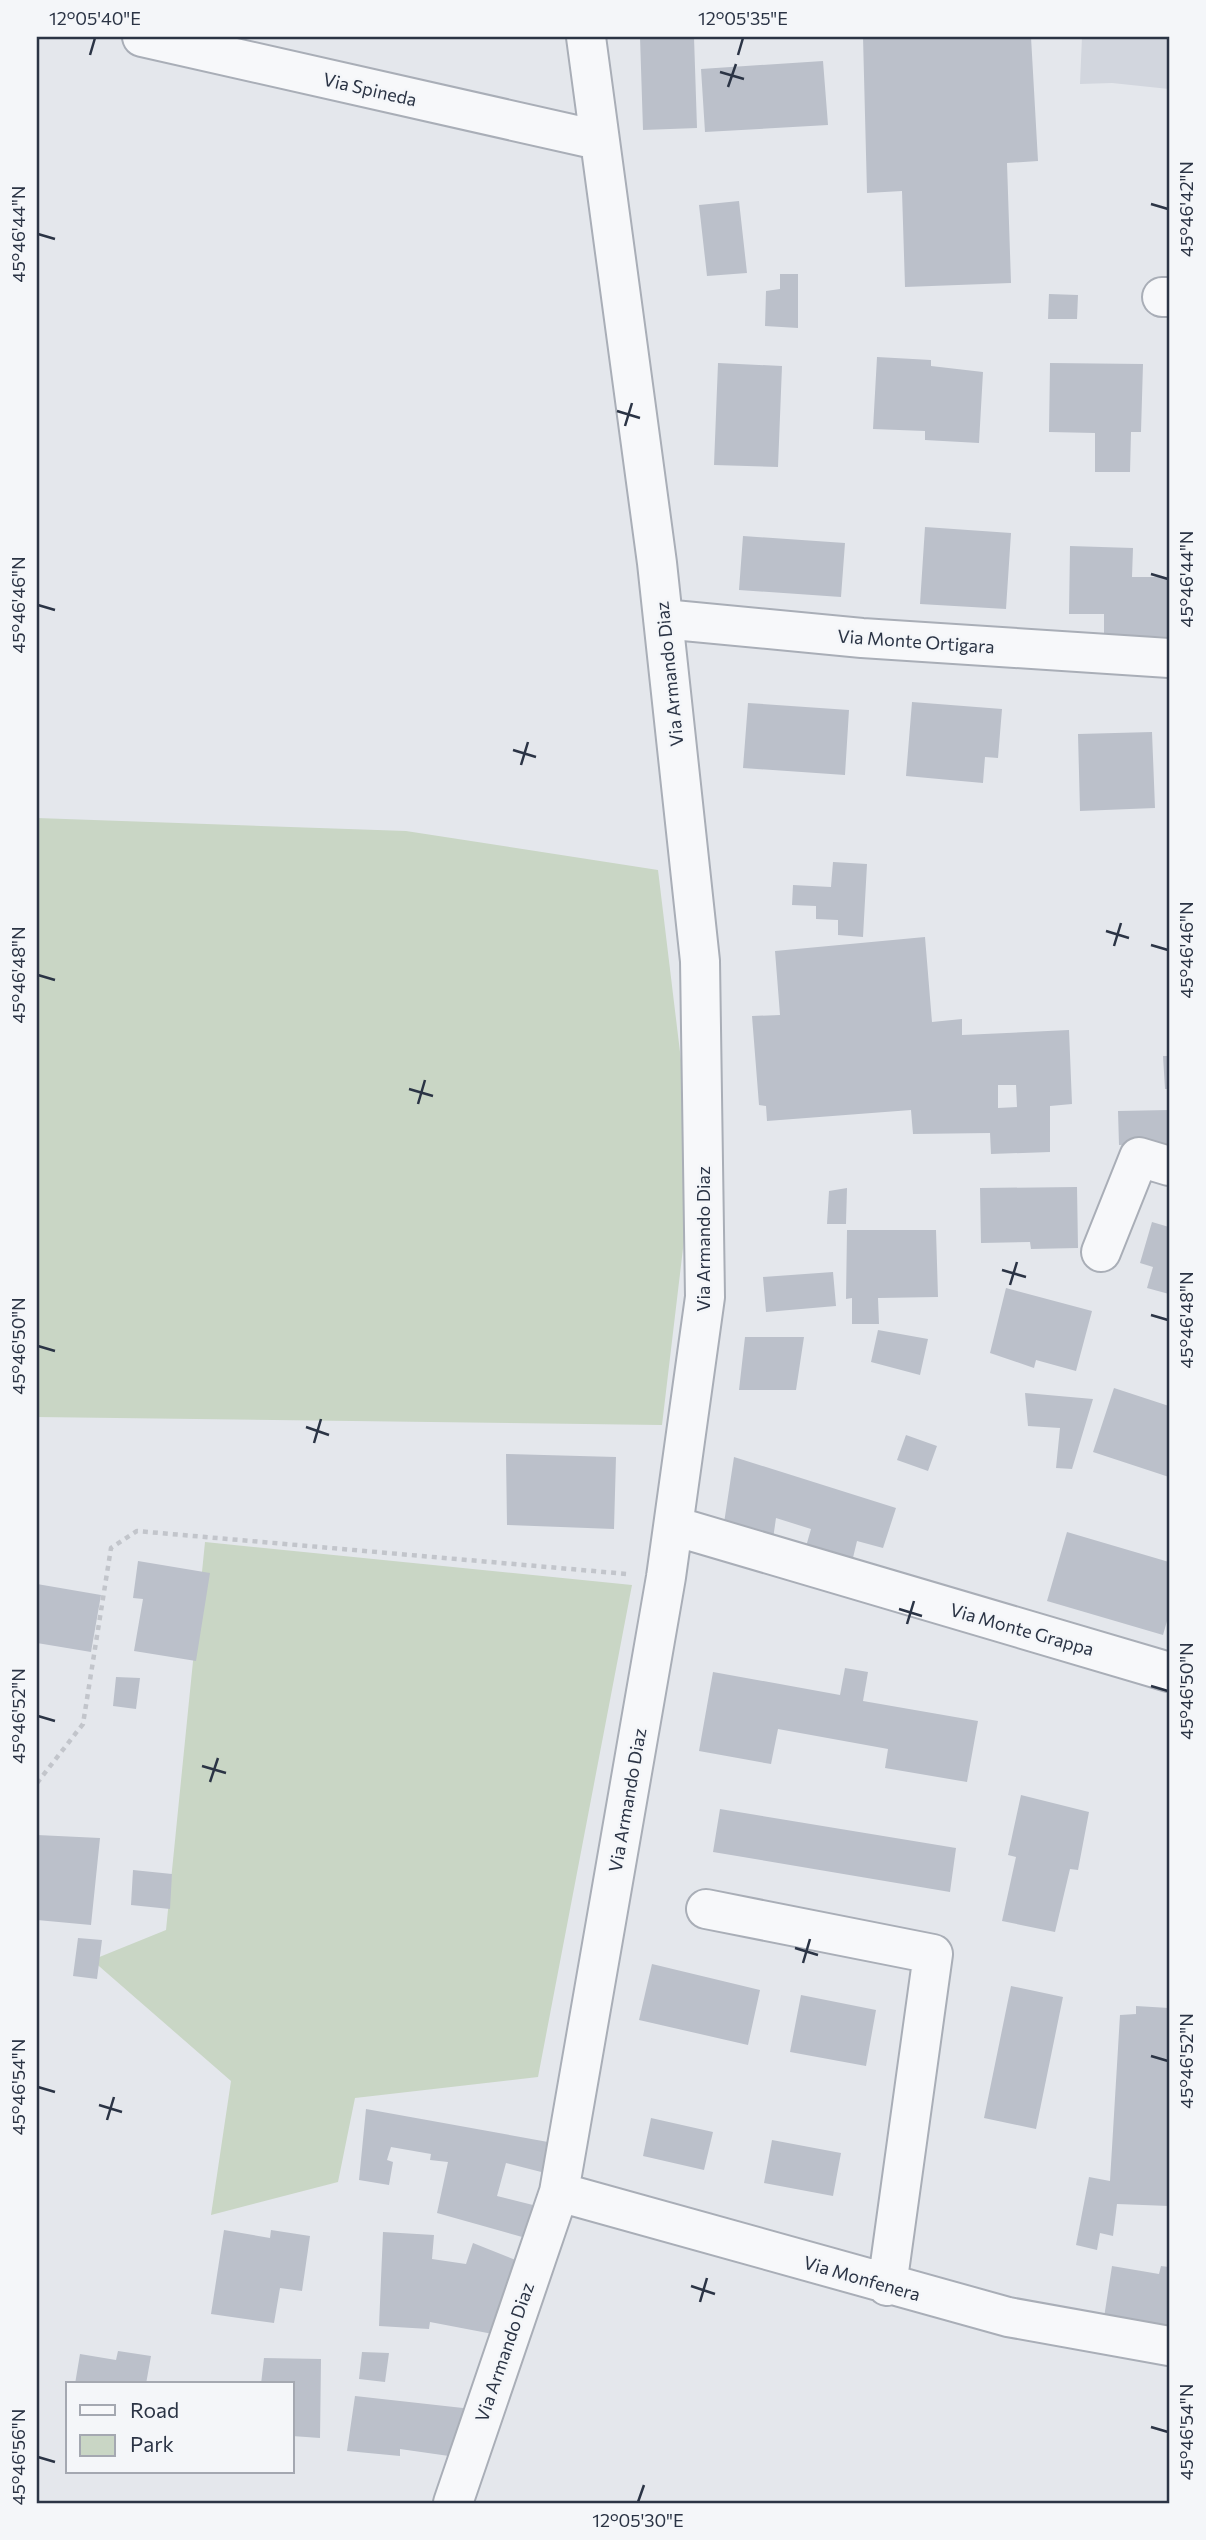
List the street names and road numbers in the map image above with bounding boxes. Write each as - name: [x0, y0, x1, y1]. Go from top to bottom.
- street label: Via Spineda: [321, 68, 419, 110]
- street label: Via Armando Diaz: [650, 600, 688, 748]
- street label: Via Monte Ortigara: [837, 625, 995, 657]
- street label: Via Armando Diaz: [692, 1166, 714, 1312]
- street label: Via Monte Grappa: [948, 1598, 1096, 1660]
- street label: Via Armando Diaz: [604, 1726, 650, 1874]
- street label: Via Monfenera: [801, 2251, 923, 2305]
- street label: Via Armando Diaz: [470, 2279, 538, 2424]

